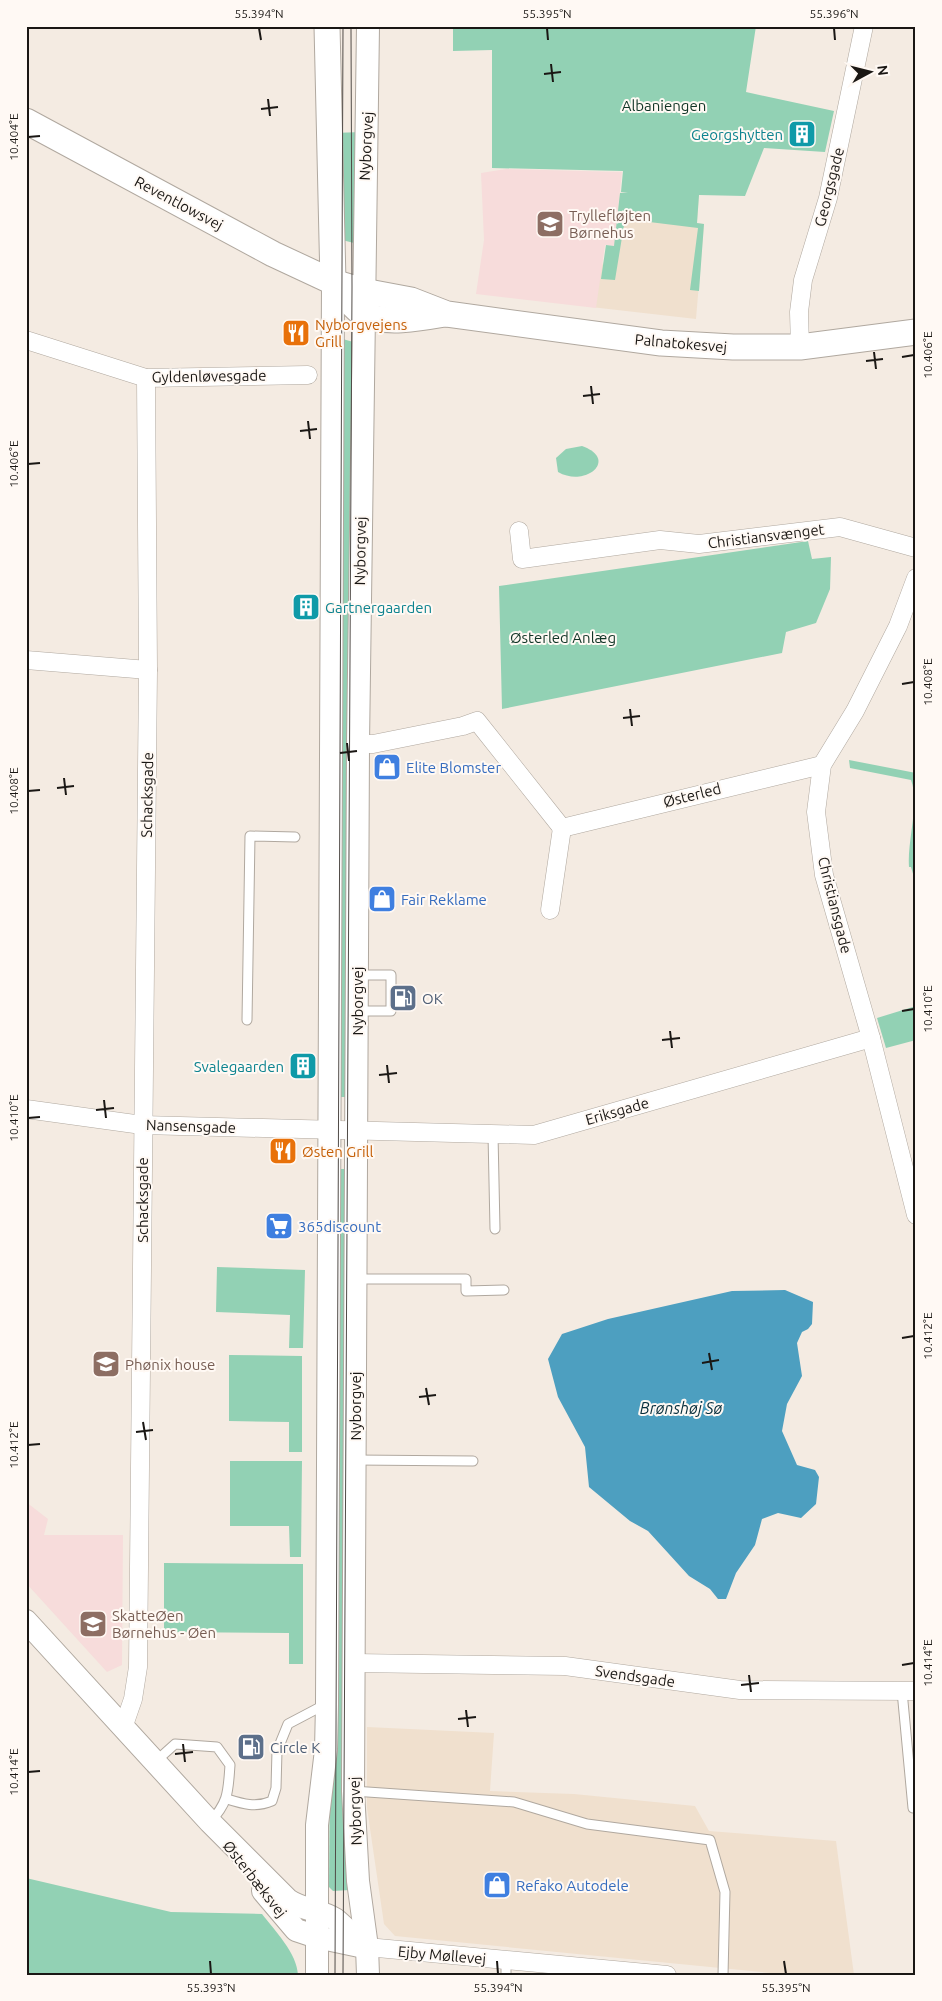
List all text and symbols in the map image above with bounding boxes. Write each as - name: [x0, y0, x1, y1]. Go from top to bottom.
- text: 55.394°N: [234, 7, 284, 20]
- text: 55.395°N: [522, 7, 572, 20]
- text: 55.396°N: [809, 7, 859, 20]
- north arrow: [844, 48, 894, 98]
- text: N: [874, 64, 891, 77]
- park label: Albaniengen: [622, 97, 706, 114]
- street label: Nyborgvej: [356, 111, 376, 181]
- text: 10.404°E: [7, 113, 20, 161]
- building icon: Georgshytten: [787, 119, 817, 149]
- place label: Georgshytten: [691, 126, 783, 143]
- street label: Georgsgade: [811, 146, 847, 228]
- street label: Reventlowsvej: [132, 173, 226, 233]
- place label: Tryllefløjten Børnehus: [569, 207, 651, 241]
- school or university icon: Tryllefløjten Børnehus: [535, 209, 565, 239]
- place label: Nyborgvejens Grill: [315, 316, 407, 350]
- restaurant icon: Nyborgvejens Grill: [281, 318, 311, 348]
- street label: Palnatokesvej: [634, 330, 728, 356]
- text: 10.406°E: [921, 331, 934, 379]
- street label: Gyldenløvesgade: [151, 366, 267, 386]
- text: 10.406°E: [7, 440, 20, 488]
- street label: Nyborgvej: [351, 516, 369, 586]
- street label: Christiansvænget: [707, 520, 825, 552]
- building icon: Gartnergaarden: [291, 592, 321, 622]
- place label: Gartnergaarden: [325, 599, 432, 616]
- park label: Østerled Anlæg: [510, 629, 616, 646]
- text: 10.408°E: [921, 658, 934, 706]
- street label: Schacksgade: [138, 752, 156, 838]
- shop icon: Elite Blomster: [372, 752, 402, 782]
- place label: Elite Blomster: [406, 759, 501, 776]
- text: 10.408°E: [7, 767, 20, 815]
- street label: Østerled: [661, 780, 723, 810]
- street label: Christiansgade: [815, 855, 855, 955]
- shop icon: Fair Reklame: [367, 884, 397, 914]
- place label: Fair Reklame: [401, 891, 487, 908]
- street label: Nyborgvej: [349, 967, 366, 1035]
- fuel station icon: OK: [388, 983, 418, 1013]
- text: 10.410°E: [921, 985, 934, 1033]
- place label: OK: [422, 990, 443, 1007]
- building icon: Svalegaarden: [288, 1051, 318, 1081]
- place label: Svalegaarden: [194, 1058, 284, 1075]
- text: 10.410°E: [7, 1094, 20, 1142]
- street label: Eriksgade: [583, 1094, 651, 1128]
- street label: Nansensgade: [146, 1116, 236, 1136]
- restaurant icon: Østen Grill: [268, 1136, 298, 1166]
- place label: Østen Grill: [302, 1143, 374, 1160]
- street label: Schacksgade: [134, 1157, 151, 1243]
- supermarket icon: 365discount: [264, 1211, 294, 1241]
- place label: 365discount: [298, 1218, 381, 1235]
- text: 10.412°E: [921, 1312, 934, 1360]
- school or university icon: Phønix house: [91, 1349, 121, 1379]
- place label: Phønix house: [125, 1356, 215, 1373]
- street label: Nyborgvej: [347, 1372, 364, 1440]
- water label: Brønshøj Sø: [640, 1399, 722, 1417]
- text: 10.412°E: [7, 1421, 20, 1469]
- place label: SkatteØen Børnehus - Øen: [112, 1607, 216, 1641]
- school or university icon: SkatteØen Børnehus - Øen: [78, 1609, 108, 1639]
- text: 10.414°E: [921, 1639, 934, 1687]
- street label: Svendsgade: [594, 1662, 676, 1690]
- fuel station icon: Circle K: [236, 1732, 266, 1762]
- place label: Circle K: [270, 1739, 320, 1756]
- text: 10.414°E: [7, 1748, 20, 1796]
- street label: Nyborgvej: [345, 1776, 365, 1846]
- street label: Østerbæksvej: [220, 1837, 290, 1921]
- shop icon: Refako Autodele: [482, 1870, 512, 1900]
- place label: Refako Autodele: [516, 1877, 629, 1894]
- street label: Ejby Møllevej: [397, 1943, 487, 1967]
- text: 55.393°N: [186, 1981, 236, 1994]
- text: 55.394°N: [473, 1981, 523, 1994]
- text: 55.395°N: [761, 1981, 811, 1994]

